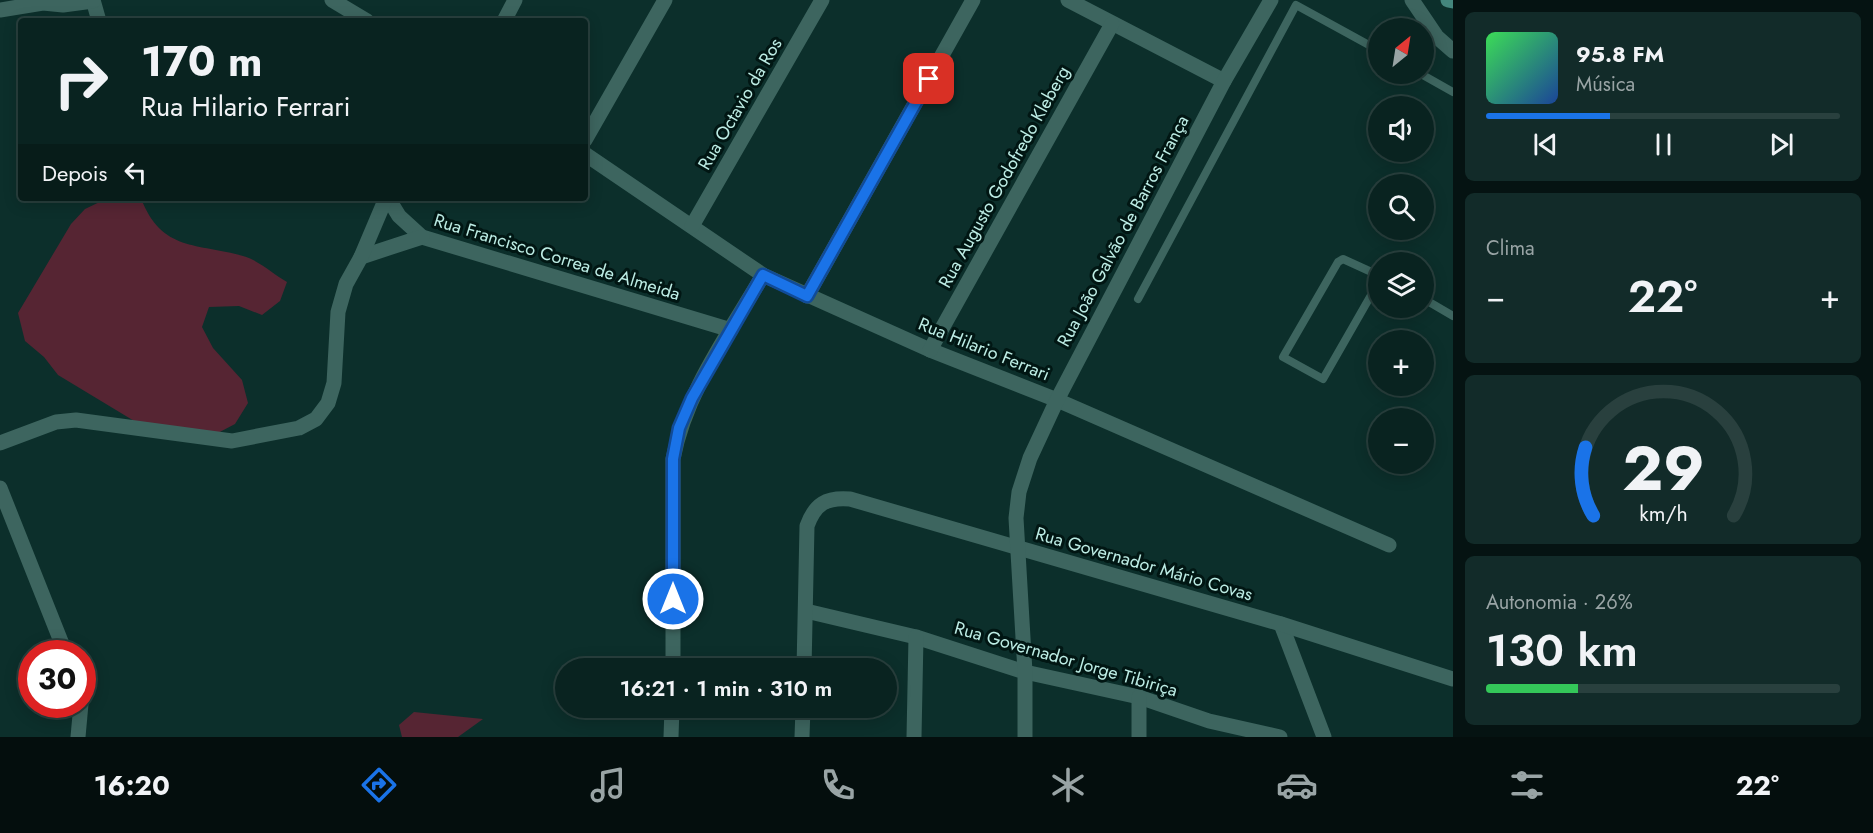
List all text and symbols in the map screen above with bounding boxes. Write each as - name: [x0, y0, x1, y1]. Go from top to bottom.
- north arrow: [1368, 18, 1434, 84]
- map controls: [1368, 18, 1434, 474]
- text: 170 m: [141, 31, 263, 92]
- street label: Rua Octavio da Ros: [692, 33, 788, 175]
- text: 95.8 FM: [1576, 38, 1664, 70]
- icon: right: [42, 42, 120, 120]
- pin: [903, 53, 954, 104]
- street label: Rua Augusto Godofredo Kleberg: [932, 61, 1076, 293]
- icon: arrive: [912, 62, 945, 95]
- text: Música: [1576, 70, 1635, 99]
- text: Rua Hilario Ferrari: [141, 87, 350, 126]
- button: sound: [1368, 96, 1434, 162]
- street label: Rua João Galvão de Barros França: [1051, 111, 1195, 351]
- icon: previous: [1529, 128, 1562, 161]
- icon: pause: [1647, 128, 1680, 161]
- icon: next: [1765, 128, 1798, 161]
- icon: left: [119, 156, 152, 189]
- text: Depois: [42, 157, 107, 189]
- button: search: [1368, 174, 1434, 240]
- street label: Rua Francisco Correa de Almeida: [431, 207, 683, 307]
- text: Clima: [1486, 234, 1535, 263]
- button: layers: [1368, 252, 1434, 318]
- text: 22°: [1628, 264, 1697, 329]
- text: −: [1486, 273, 1505, 320]
- text: +: [1820, 273, 1840, 320]
- street label: Rua Hilario Ferrari: [914, 311, 1054, 387]
- button: +: [1368, 330, 1434, 396]
- button: −: [1368, 408, 1434, 474]
- text: 29: [1622, 423, 1704, 513]
- text: km/h: [1639, 499, 1687, 530]
- street label: Rua Governador Mário Covas: [1032, 520, 1256, 608]
- position arrow: [641, 567, 705, 631]
- text: Autonomia · 26%: [1486, 588, 1633, 617]
- street label: Rua Governador Jorge Tibiriça: [951, 615, 1181, 703]
- text: 130 km: [1486, 618, 1638, 683]
- speed limit sign: 30: [18, 640, 96, 718]
- text: 16:21 · 1 min · 310 m: [620, 672, 832, 704]
- icon: directions: [358, 764, 400, 806]
- icon: music: [587, 764, 629, 806]
- icon: phone: [817, 764, 859, 806]
- icon: climate: [1047, 764, 1089, 806]
- icon: car: [1276, 764, 1318, 806]
- icon: filters: [1506, 764, 1548, 806]
- text: 16:20: [94, 766, 170, 805]
- text: 22°: [1736, 766, 1779, 805]

